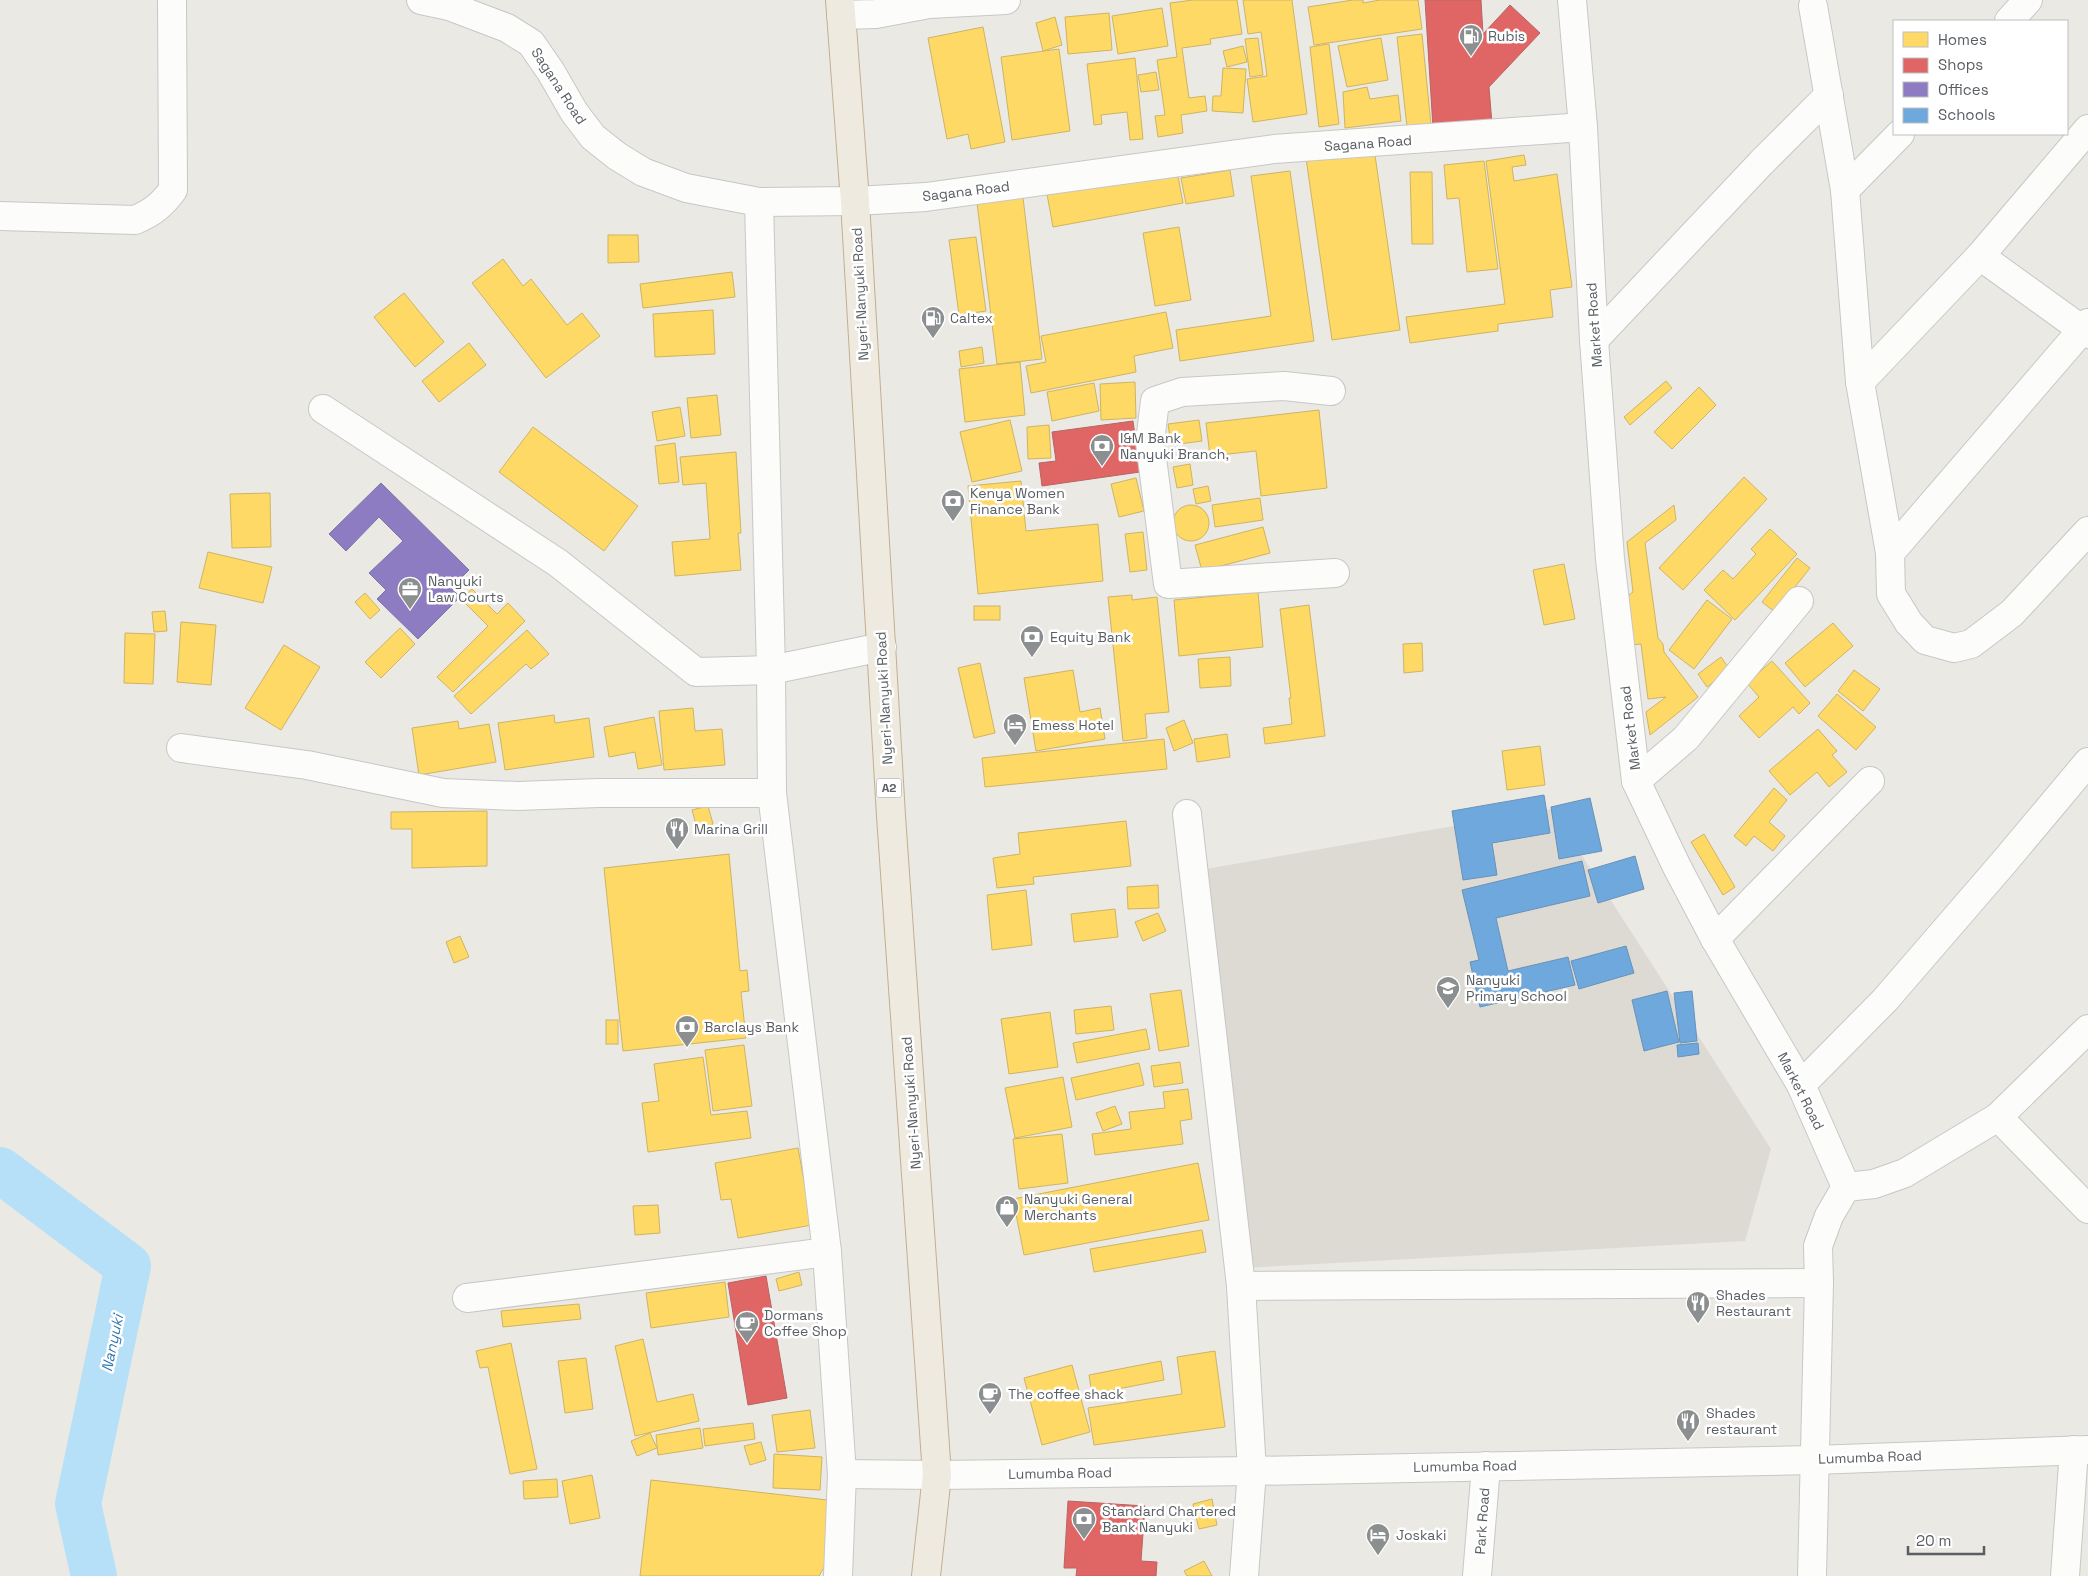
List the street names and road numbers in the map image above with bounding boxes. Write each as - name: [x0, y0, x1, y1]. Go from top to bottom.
- street label: Sagana Road: [527, 44, 591, 128]
- street label: Sagana Road: [1323, 131, 1413, 155]
- street label: Sagana Road: [921, 177, 1011, 205]
- street label: Nyeri-Nanyuki Road: [848, 227, 872, 361]
- street label: Market Road: [1582, 282, 1606, 368]
- street label: Nyeri-Nanyuki Road: [872, 631, 896, 765]
- street label: Market Road: [1616, 685, 1644, 771]
- road number: A2: [876, 778, 902, 798]
- street label: Nyeri-Nanyuki Road: [897, 1036, 925, 1170]
- street label: Market Road: [1774, 1049, 1828, 1133]
- street label: Lumumba Road: [1818, 1446, 1922, 1468]
- street label: Lumumba Road: [1413, 1456, 1517, 1476]
- street label: Lumumba Road: [1008, 1463, 1112, 1483]
- street label: Park Road: [1471, 1487, 1493, 1555]

